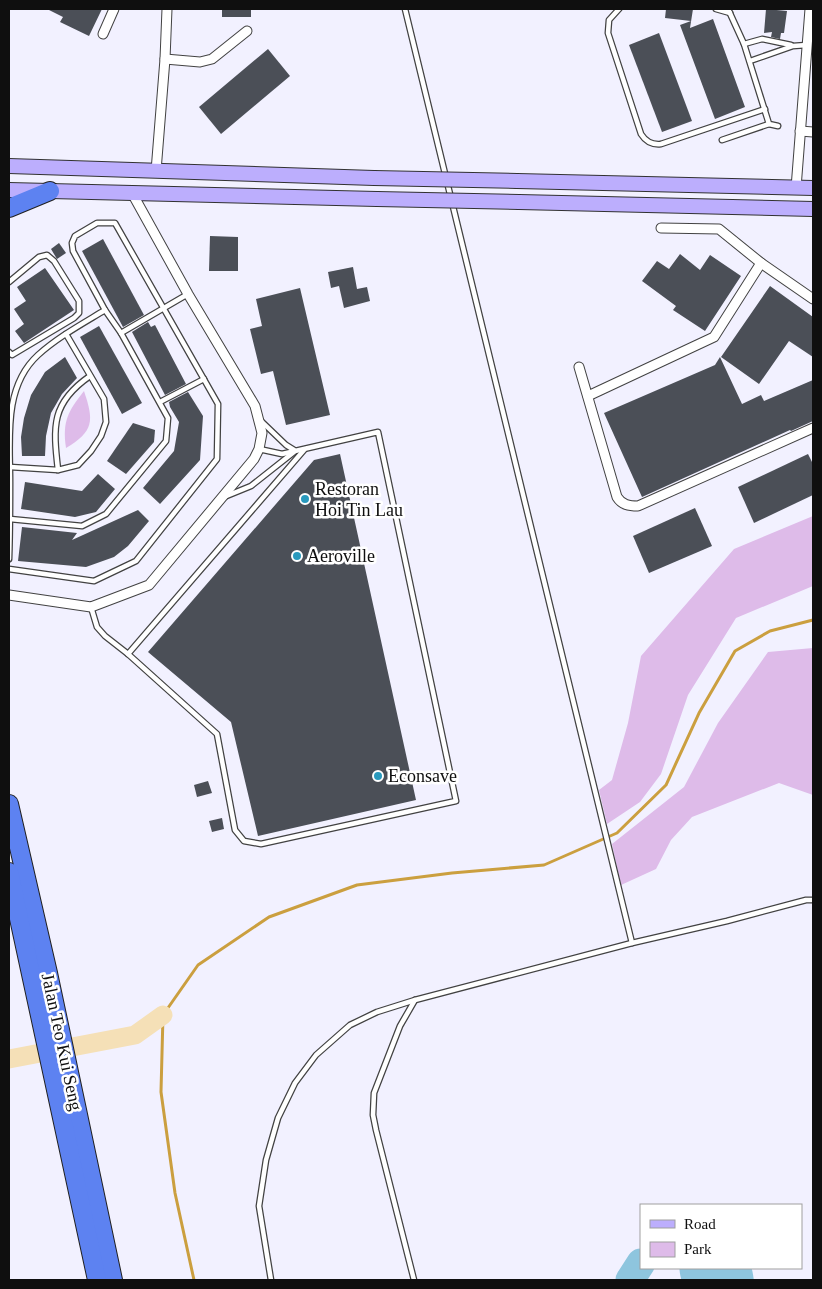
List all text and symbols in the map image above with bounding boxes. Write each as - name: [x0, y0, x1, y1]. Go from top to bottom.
- place label: Restoran Hoi Tin Lau: [315, 479, 403, 520]
- marker: Restoran Hoi Tin Lau: [299, 493, 311, 505]
- place label: Aeroville: [307, 546, 375, 566]
- marker: Aeroville: [291, 550, 303, 562]
- place label: Econsave: [388, 766, 457, 786]
- marker: Econsave: [372, 770, 384, 782]
- street label: Jalan Teo Kui Seng: [38, 972, 86, 1112]
- legend: [640, 1204, 802, 1269]
- text: Road: [684, 1216, 716, 1232]
- text: Park: [684, 1241, 712, 1257]

